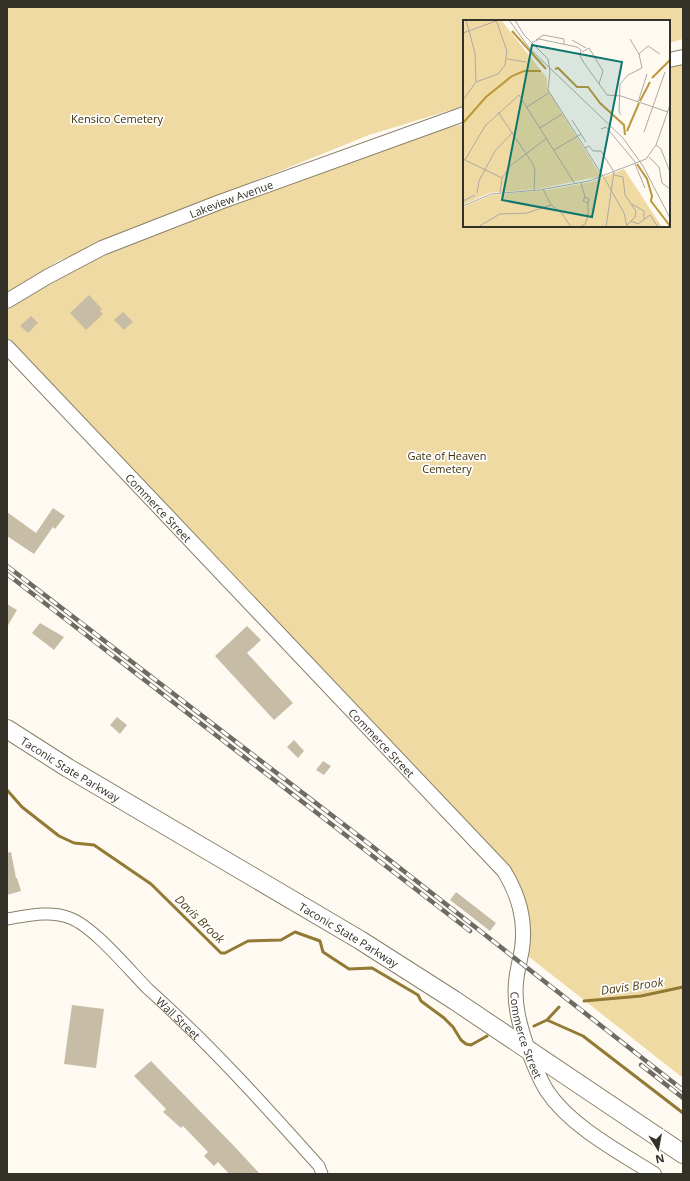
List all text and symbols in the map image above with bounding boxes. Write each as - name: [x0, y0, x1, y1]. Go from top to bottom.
- inset map: [463, 20, 670, 227]
- park label: Kensico Cemetery: [71, 111, 163, 126]
- street label: Lakeview Avenue: [187, 176, 275, 221]
- park label: Gate of Heaven Cemetery: [407, 448, 487, 476]
- street label: Commerce Street: [123, 470, 195, 545]
- street label: Commerce Street: [346, 705, 418, 780]
- street label: Taconic State Parkway: [18, 732, 124, 805]
- water label: Davis Brook: [171, 891, 229, 948]
- street label: Taconic State Parkway: [296, 898, 402, 971]
- water label: Davis Brook: [600, 973, 665, 999]
- street label: Commerce Street: [508, 991, 546, 1081]
- street label: Wall Street: [154, 993, 204, 1042]
- north arrow: [638, 1129, 678, 1169]
- text: N: [654, 1151, 666, 1168]

